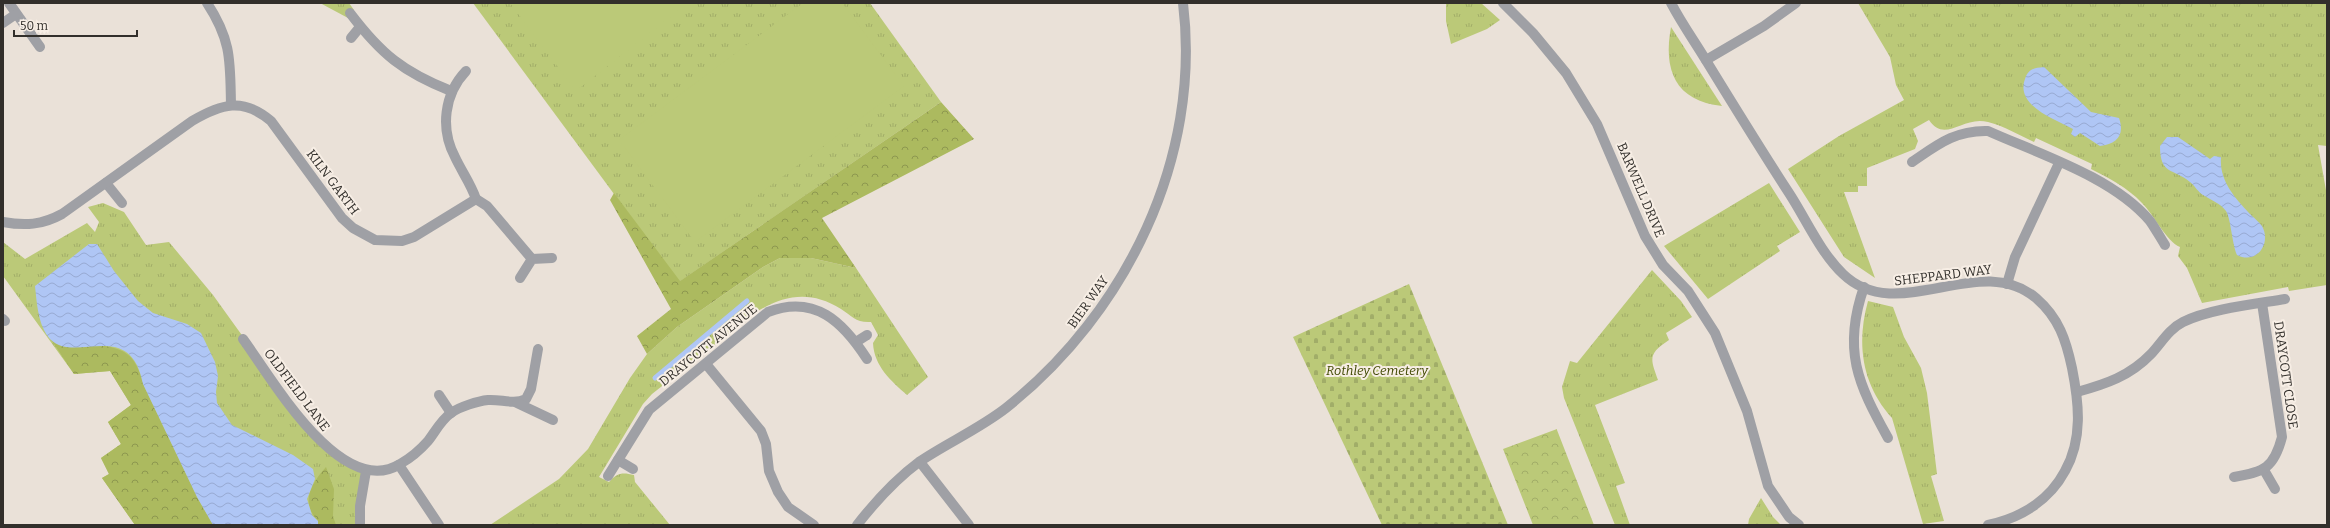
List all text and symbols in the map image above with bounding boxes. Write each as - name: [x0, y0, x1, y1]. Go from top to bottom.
- scale bar: [14, 12, 137, 38]
- text: 50 m: [20, 19, 49, 33]
- street label: BARWELL DRIVE: [1614, 140, 1668, 240]
- street label: KILN GARTH: [304, 147, 362, 217]
- street label: SHEPPARD WAY: [1893, 261, 1993, 288]
- street label: BIER WAY: [1065, 272, 1112, 331]
- street label: DRAYCOTT AVENUE: [656, 301, 760, 389]
- street label: DRAYCOTT CLOSE: [2271, 320, 2301, 430]
- street label: OLDFIELD LANE: [261, 346, 333, 434]
- park label: Rothley Cemetery: [1326, 363, 1429, 378]

